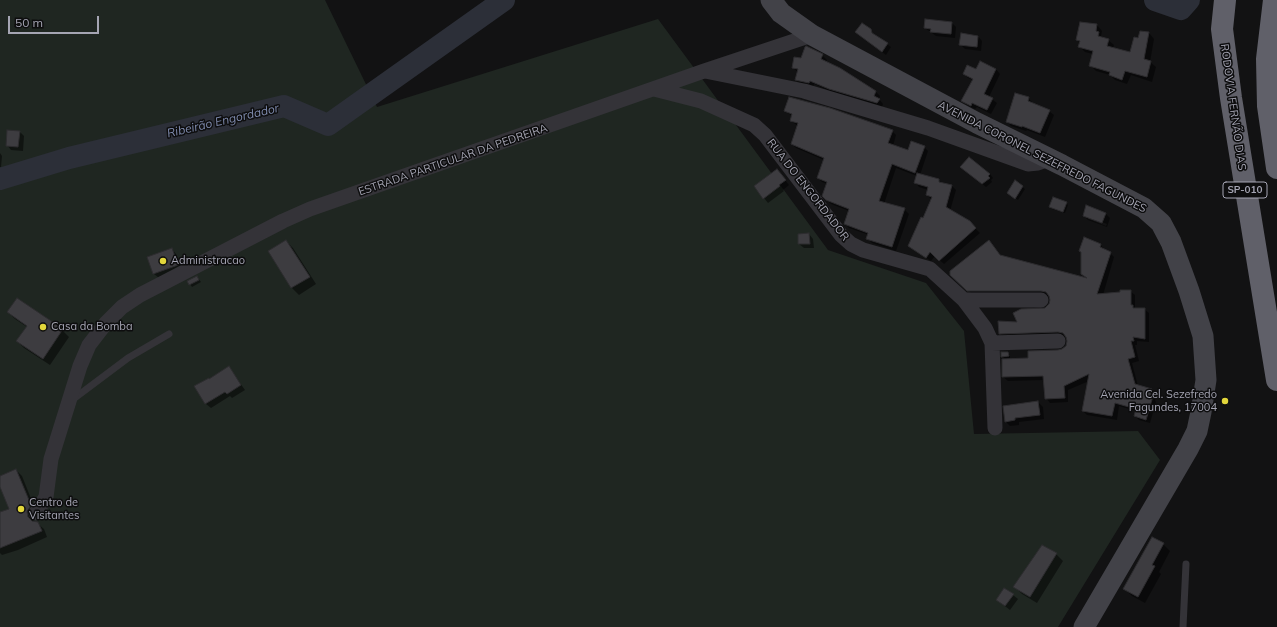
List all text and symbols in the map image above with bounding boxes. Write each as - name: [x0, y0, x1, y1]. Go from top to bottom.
- scale bar: [10, 8, 101, 34]
- text: 50 m: [15, 15, 43, 30]
- street label: RODOVIA FERNÃO DIAS: [1218, 43, 1248, 171]
- street label: AVENIDA CORONEL SEZEFREDO FAGUNDES: [935, 98, 1149, 216]
- water label: Ribeirão Engordador: [166, 101, 280, 141]
- street label: ESTRADA PARTICULAR DA PEDREIRA: [357, 121, 549, 199]
- street label: RUA DO ENGORDADOR: [764, 137, 852, 243]
- road number: SP-010: [1223, 182, 1267, 198]
- place label: Administracao: [171, 254, 245, 268]
- marker: Administracao: [158, 256, 168, 266]
- place label: Casa da Bomba: [51, 320, 133, 334]
- marker: Casa da Bomba: [38, 322, 48, 332]
- place label: Avenida Cel. Sezefredo Fagundes, 17004: [1100, 388, 1217, 414]
- marker: Avenida Cel. Sezefredo Fagundes, 17004: [1220, 396, 1230, 406]
- place label: Centro de Visitantes: [29, 496, 80, 522]
- marker: Centro de Visitantes: [16, 504, 26, 514]

